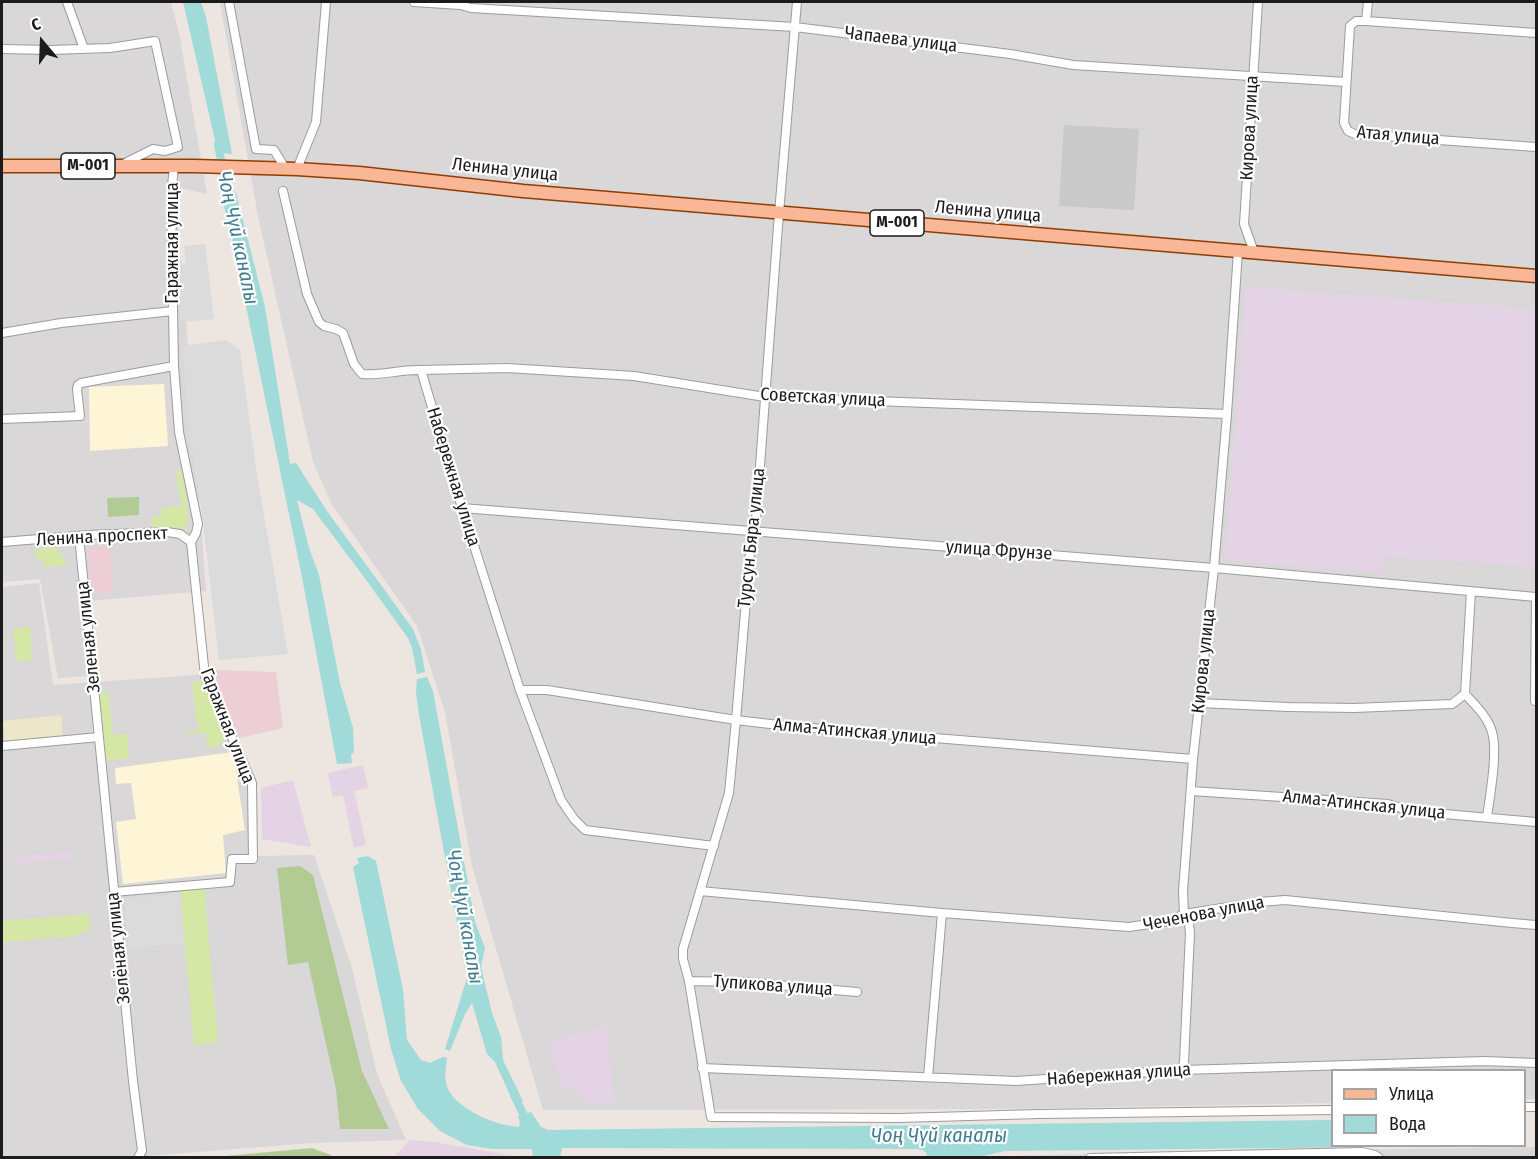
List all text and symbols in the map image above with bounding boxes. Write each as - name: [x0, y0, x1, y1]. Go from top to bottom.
- north arrow: [12, 12, 72, 72]
- text: С: [29, 14, 43, 35]
- street label: Чапаева улица: [844, 22, 958, 58]
- street label: Кирова улица: [1236, 75, 1264, 181]
- street label: Атая улица: [1356, 122, 1440, 150]
- road number: М-001: [61, 153, 115, 179]
- street label: Ленина улица: [451, 154, 559, 186]
- water label: Чоң Чүй каналы: [211, 169, 263, 307]
- street label: Гаражная улица: [162, 182, 184, 304]
- street label: Ленина улица: [934, 197, 1042, 227]
- road number: М-001: [870, 210, 924, 236]
- street label: Советская улица: [760, 384, 886, 412]
- street label: Набережная улица: [422, 405, 484, 549]
- street label: Турсун Бяра улица: [734, 467, 770, 609]
- street label: Ленина проспект: [36, 523, 168, 551]
- street label: улица Фрунзе: [945, 537, 1053, 565]
- street label: Зеленая улица: [72, 580, 106, 694]
- street label: Кирова улица: [1188, 607, 1220, 715]
- street label: Гаражная улица: [195, 665, 259, 787]
- street label: Алма-Атинская улица: [773, 714, 937, 750]
- street label: Алма-Атинская улица: [1282, 786, 1446, 824]
- water label: Чоң Чүй каналы: [440, 848, 488, 986]
- street label: Зелёная улица: [102, 891, 136, 1005]
- street label: Чеченова улица: [1142, 892, 1266, 936]
- street label: Тупикова улица: [713, 971, 833, 1001]
- street label: Набережная улица: [1046, 1059, 1192, 1091]
- legend: [1331, 1069, 1526, 1147]
- text: Улица: [1389, 1083, 1434, 1105]
- text: Вода: [1389, 1113, 1426, 1135]
- water label: Чоң Чүй каналы: [871, 1124, 1007, 1148]

